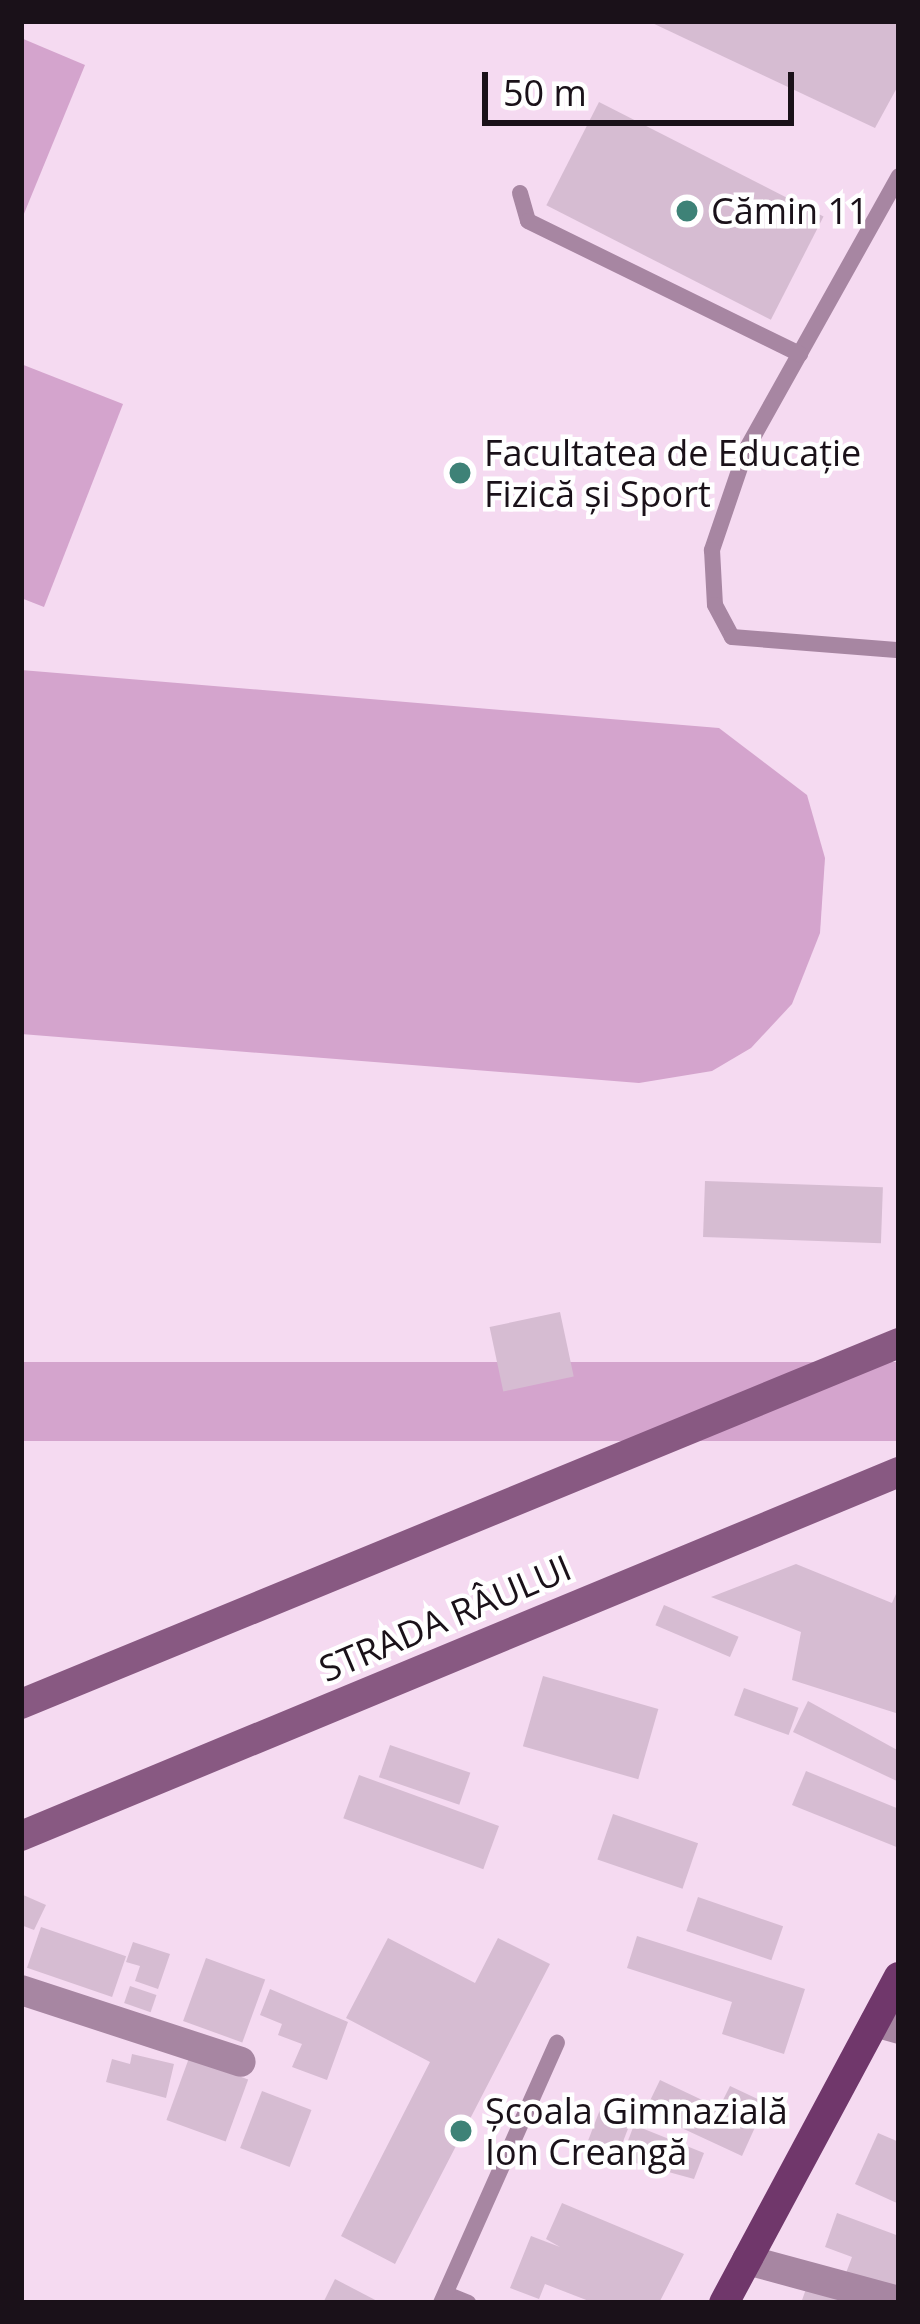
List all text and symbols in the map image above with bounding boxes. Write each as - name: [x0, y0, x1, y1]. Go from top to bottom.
- scale bar: [488, 48, 800, 122]
- text: 50 m: [503, 68, 587, 117]
- place label: Cămin 11: [711, 189, 869, 233]
- marker: Cămin 11: [674, 198, 700, 224]
- place label: Facultatea de Educație Fizică și Sport: [484, 430, 861, 515]
- marker: Facultatea de Educație Fizică și Sport: [447, 460, 473, 486]
- street label: STRADA RÂULUI: [313, 1546, 577, 1690]
- place label: Școala Gimnazială Ion Creangă: [485, 2088, 788, 2173]
- marker: Școala Gimnazială Ion Creangă: [448, 2118, 474, 2144]

